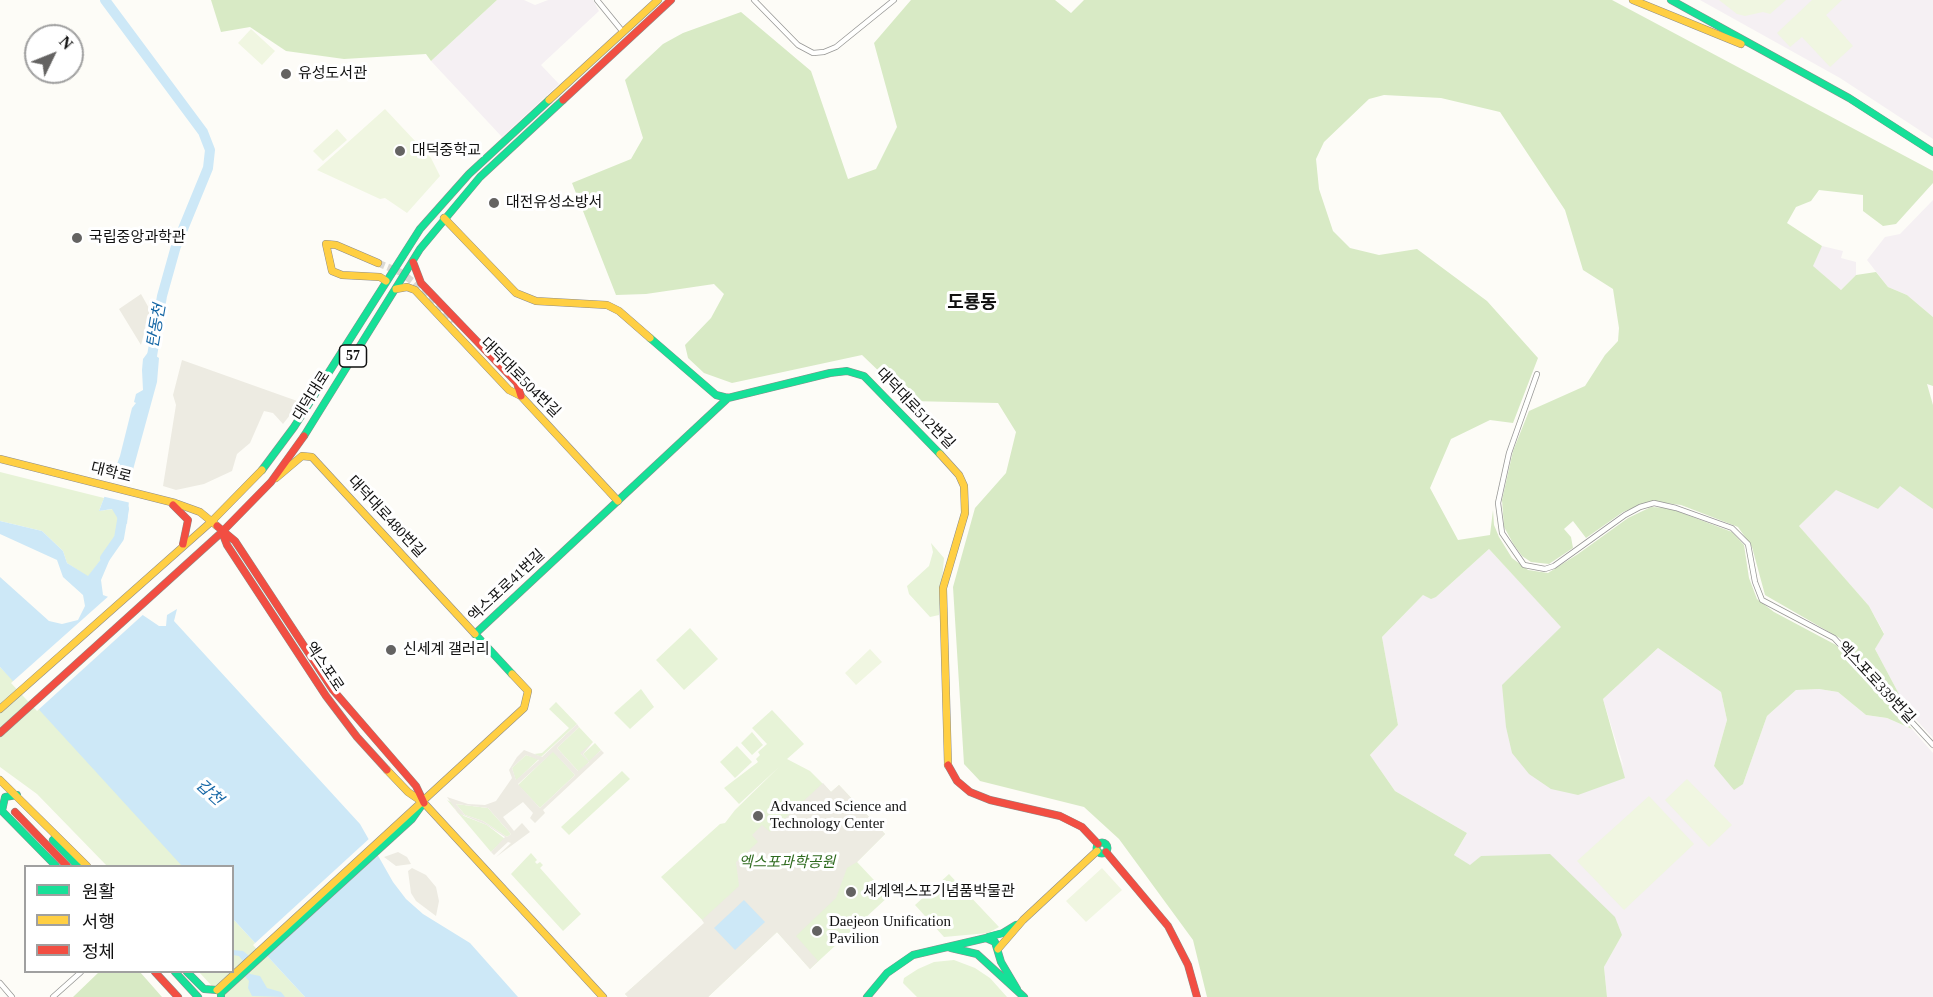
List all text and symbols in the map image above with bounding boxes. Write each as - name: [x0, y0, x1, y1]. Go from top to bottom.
- north arrow: [24, 24, 84, 84]
- text: N: [56, 33, 76, 53]
- place label: 유성도서관: [298, 65, 367, 83]
- marker: 유성도서관: [279, 67, 293, 81]
- place label: 대덕중학교: [412, 142, 481, 160]
- marker: 대덕중학교: [393, 144, 407, 158]
- place label: 대전유성소방서: [506, 194, 603, 212]
- marker: 대전유성소방서: [487, 196, 501, 210]
- place label: 국립중앙과학관: [89, 229, 186, 247]
- marker: 국립중앙과학관: [70, 231, 84, 245]
- district label: 도룡동: [947, 292, 997, 314]
- water label: 탄동천: [144, 303, 170, 349]
- street label: 대덕대로504번길: [476, 334, 564, 422]
- road number: 57: [340, 345, 366, 367]
- street label: 대덕대로512번길: [872, 365, 958, 453]
- street label: 대덕대로: [290, 368, 334, 424]
- street label: 대학로: [89, 459, 133, 487]
- street label: 대덕대로480번길: [344, 472, 428, 562]
- street label: 엑스포로41번길: [465, 546, 549, 626]
- street label: 엑스포로339번길: [1834, 638, 1918, 728]
- street label: 엑스포로: [301, 639, 347, 695]
- place label: 신세계 갤러리: [403, 641, 490, 659]
- marker: 신세계 갤러리: [384, 643, 398, 657]
- water label: 갑천: [192, 776, 226, 810]
- place label: Advanced Science and Technology Center: [770, 798, 907, 833]
- marker: Advanced Science and Technology Center: [751, 809, 765, 823]
- park label: 엑스포과학공원: [739, 854, 835, 872]
- legend: [24, 865, 234, 973]
- text: 원활: [82, 882, 115, 902]
- place label: 세계엑스포기념품박물관: [863, 883, 1015, 901]
- marker: 세계엑스포기념품박물관: [844, 885, 858, 899]
- text: 서행: [82, 912, 115, 932]
- place label: Daejeon Unification Pavilion: [829, 913, 951, 948]
- marker: Daejeon Unification Pavilion: [810, 924, 824, 938]
- text: 정체: [82, 942, 115, 962]

